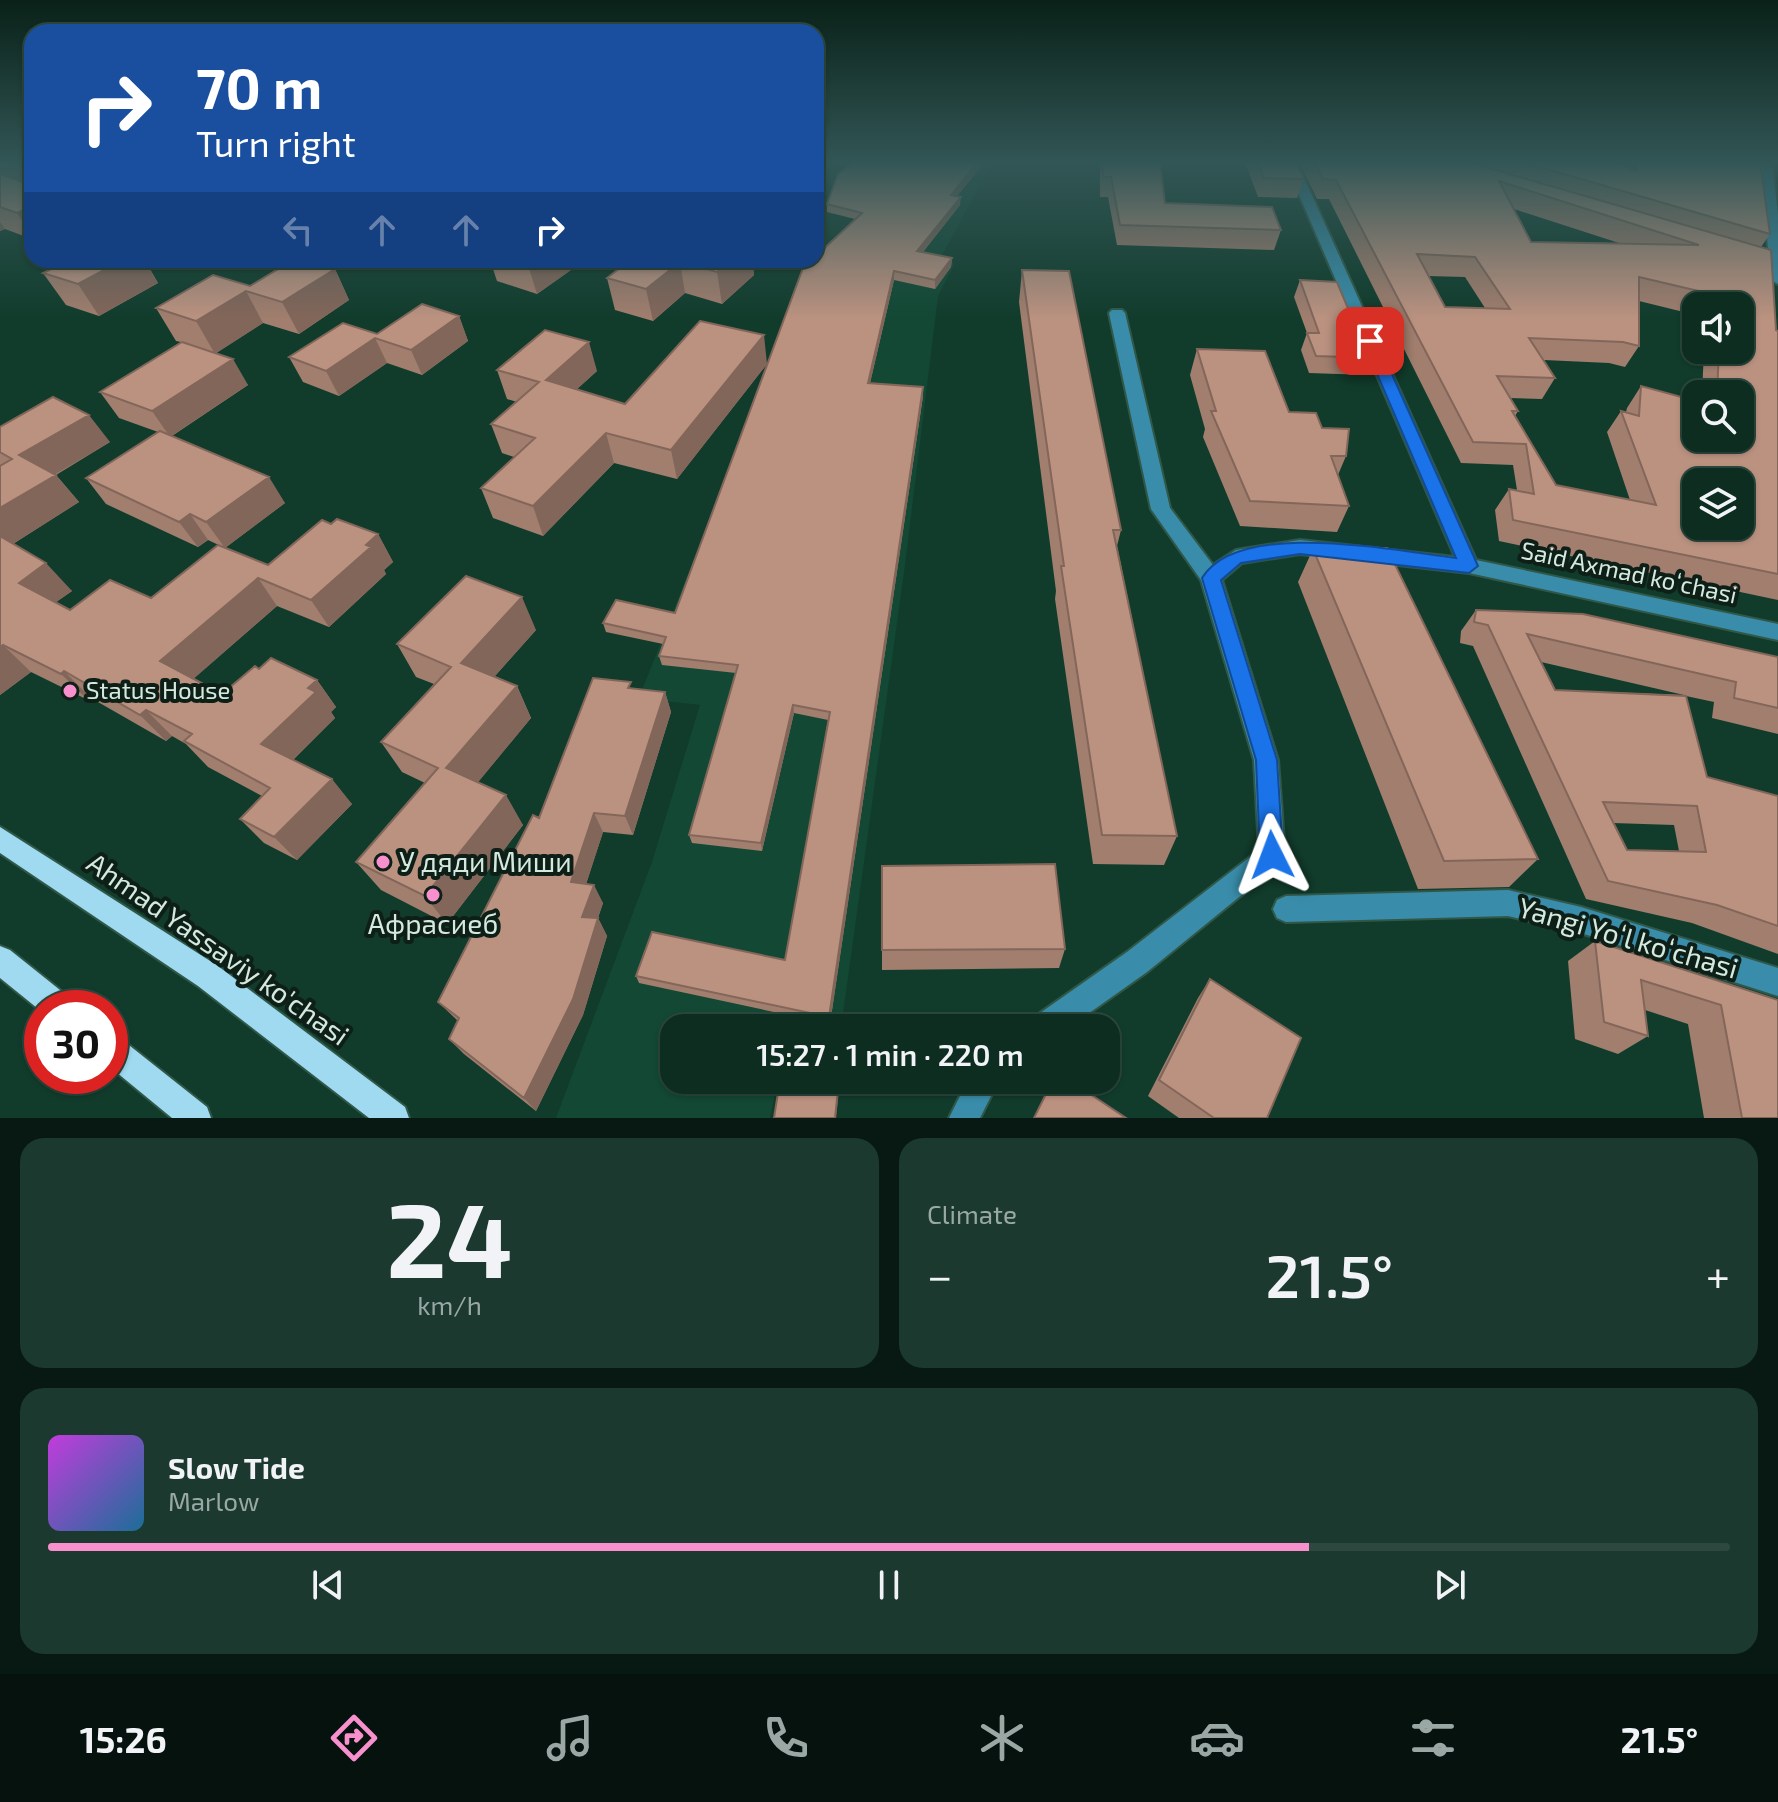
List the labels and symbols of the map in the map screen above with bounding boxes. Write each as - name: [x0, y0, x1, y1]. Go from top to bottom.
- pin: [1336, 307, 1404, 375]
- street label: Said Axmad koʻchasi: [1519, 534, 1740, 609]
- place label: Status House: [86, 675, 230, 704]
- marker: Status House: [61, 682, 79, 700]
- position arrow: [1230, 813, 1314, 897]
- place label: У дяди Миши: [399, 844, 572, 878]
- street label: Ahmad Yassaviy ko'chasi: [81, 845, 356, 1052]
- marker: У дяди Миши: [374, 853, 392, 871]
- marker: Афрасиеб: [424, 886, 442, 904]
- street label: Yangi Yoʻl koʻchasi: [1515, 889, 1742, 985]
- place label: Афрасиеб: [368, 906, 498, 940]
- speed limit sign: 30: [24, 990, 128, 1094]

